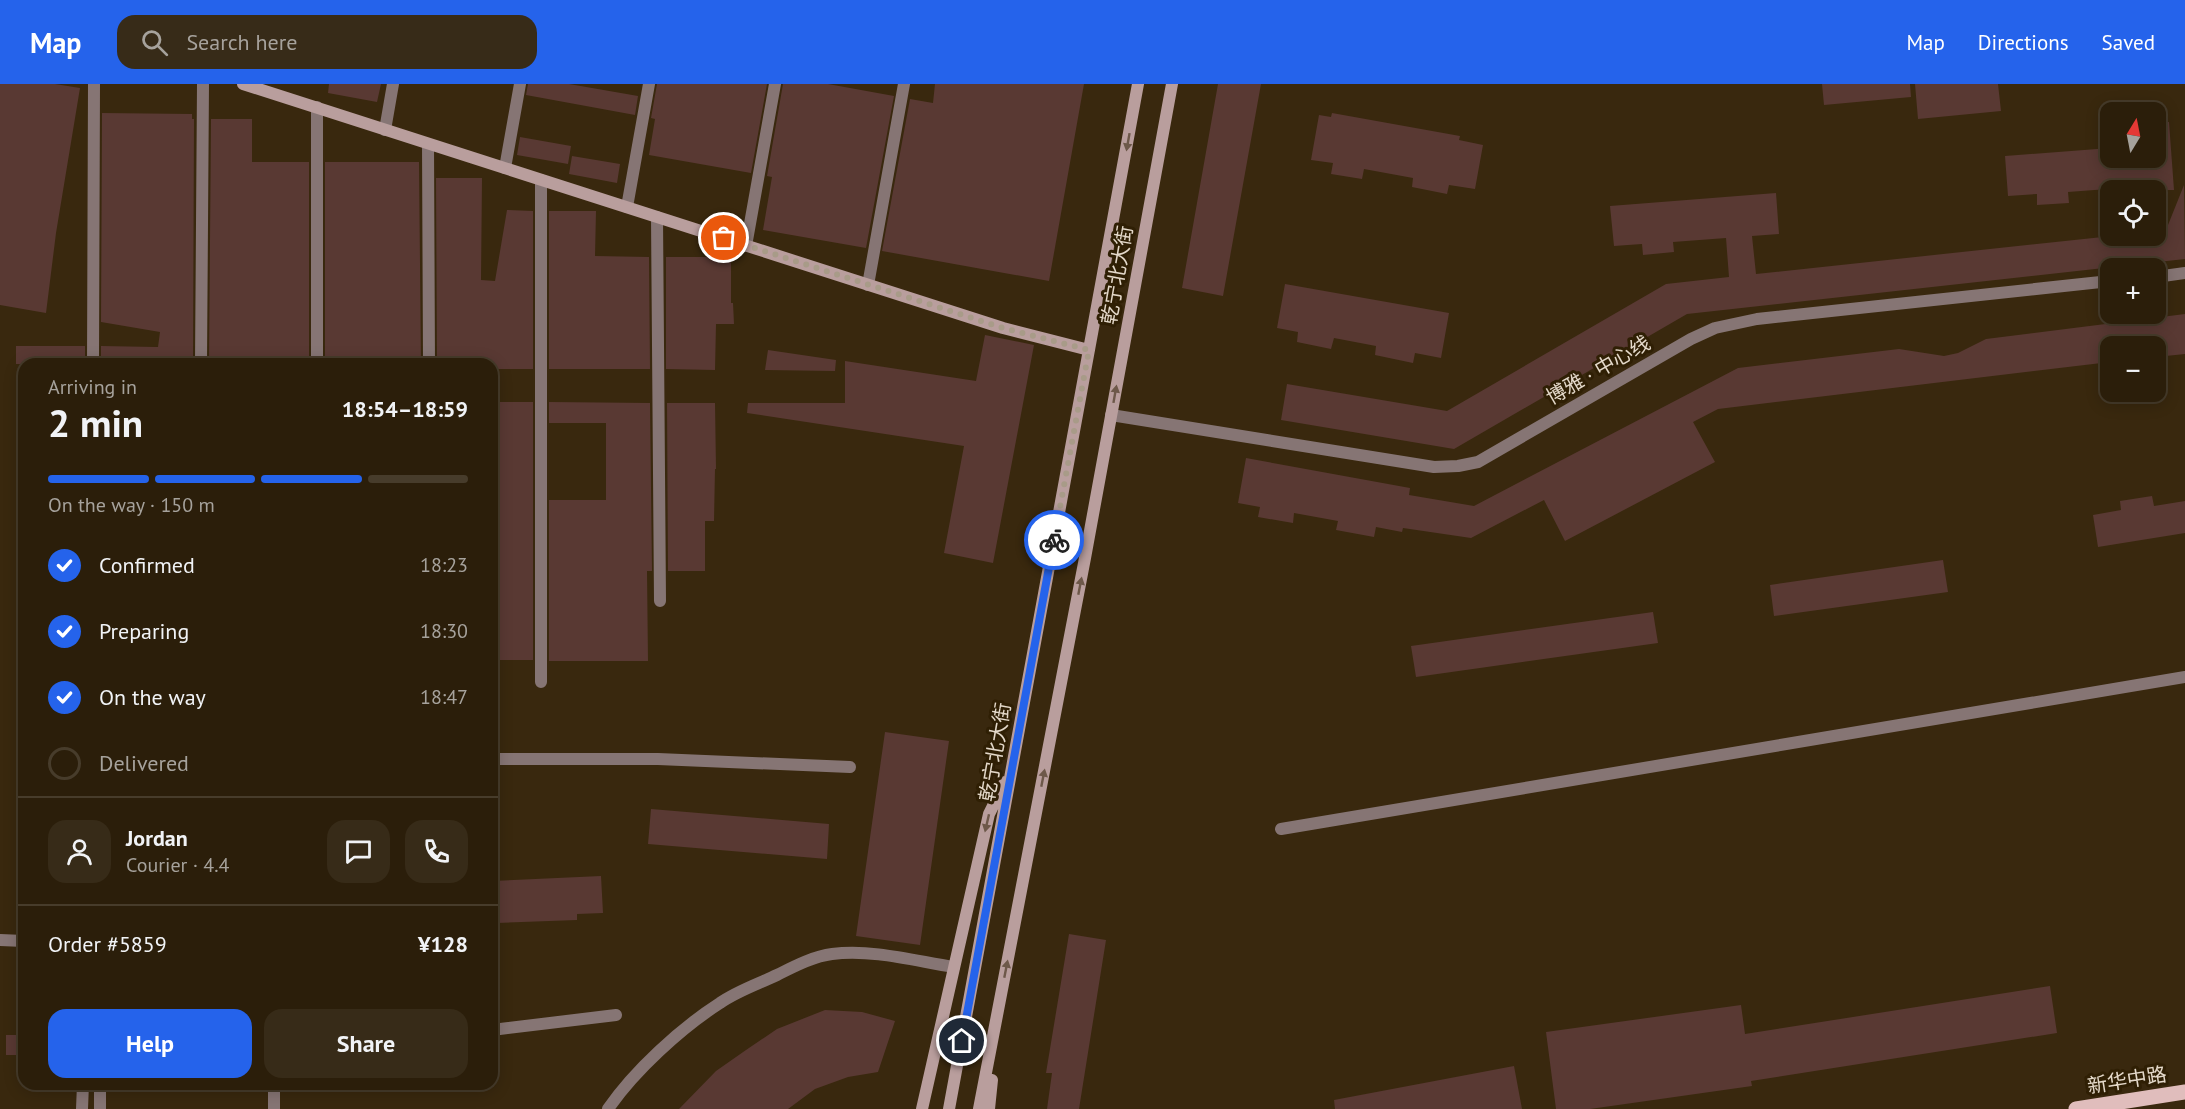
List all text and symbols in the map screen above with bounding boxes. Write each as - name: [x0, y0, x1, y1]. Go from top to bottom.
- search box: [117, 15, 537, 69]
- text: Map: [30, 24, 81, 61]
- icon: search: [138, 26, 171, 59]
- text: Search here: [186, 28, 297, 56]
- text: Map: [1906, 29, 1945, 56]
- text: Directions: [1978, 29, 2069, 56]
- text: Saved: [2102, 29, 2155, 56]
- north arrow: [2100, 102, 2166, 168]
- map controls: [2100, 102, 2166, 402]
- one-way arrow: [1123, 132, 1132, 151]
- button: locate: [2100, 180, 2166, 246]
- pin: [698, 212, 749, 263]
- icon: bag: [707, 221, 740, 254]
- street label: 乾宁北大街: [1096, 224, 1138, 326]
- button: +: [2100, 258, 2166, 324]
- street label: 博雅 · 中心线: [1541, 330, 1655, 410]
- button: −: [2100, 336, 2166, 402]
- text: Arriving in: [48, 374, 137, 400]
- one-way arrow: [1111, 385, 1120, 404]
- text: 18:54–18:59: [342, 395, 468, 423]
- text: 2 min: [48, 397, 143, 448]
- text: On the way · 150 m: [48, 492, 215, 518]
- courier: [1024, 510, 1084, 570]
- icon: bike: [1038, 524, 1071, 557]
- icon: check: [48, 549, 81, 582]
- text: Confirmed: [99, 551, 195, 579]
- text: 18:23: [420, 552, 468, 578]
- one-way arrow: [1076, 576, 1085, 595]
- icon: check: [48, 615, 81, 648]
- text: Preparing: [99, 617, 189, 645]
- text: 18:30: [420, 618, 468, 644]
- icon: check: [48, 681, 81, 714]
- text: On the way: [99, 683, 206, 711]
- text: 18:47: [420, 684, 468, 710]
- street label: 乾宁北大街: [974, 701, 1016, 803]
- text: Delivered: [99, 749, 189, 777]
- one-way arrow: [1039, 768, 1048, 787]
- one-way arrow: [981, 814, 991, 833]
- button: person: [48, 820, 111, 883]
- button: chat: [327, 820, 390, 883]
- button: phone: [405, 820, 468, 883]
- text: Jordan: [126, 824, 188, 852]
- text: Courier · 4.4: [126, 852, 229, 878]
- text: Order #5859: [48, 930, 167, 958]
- text: ¥128: [418, 930, 468, 958]
- one-way arrow: [1002, 959, 1011, 978]
- button: Help: [48, 1009, 252, 1078]
- button: Share: [264, 1009, 468, 1078]
- pin: [936, 1015, 987, 1066]
- icon: home: [945, 1024, 978, 1057]
- street label: 新华中路: [2085, 1061, 2169, 1099]

